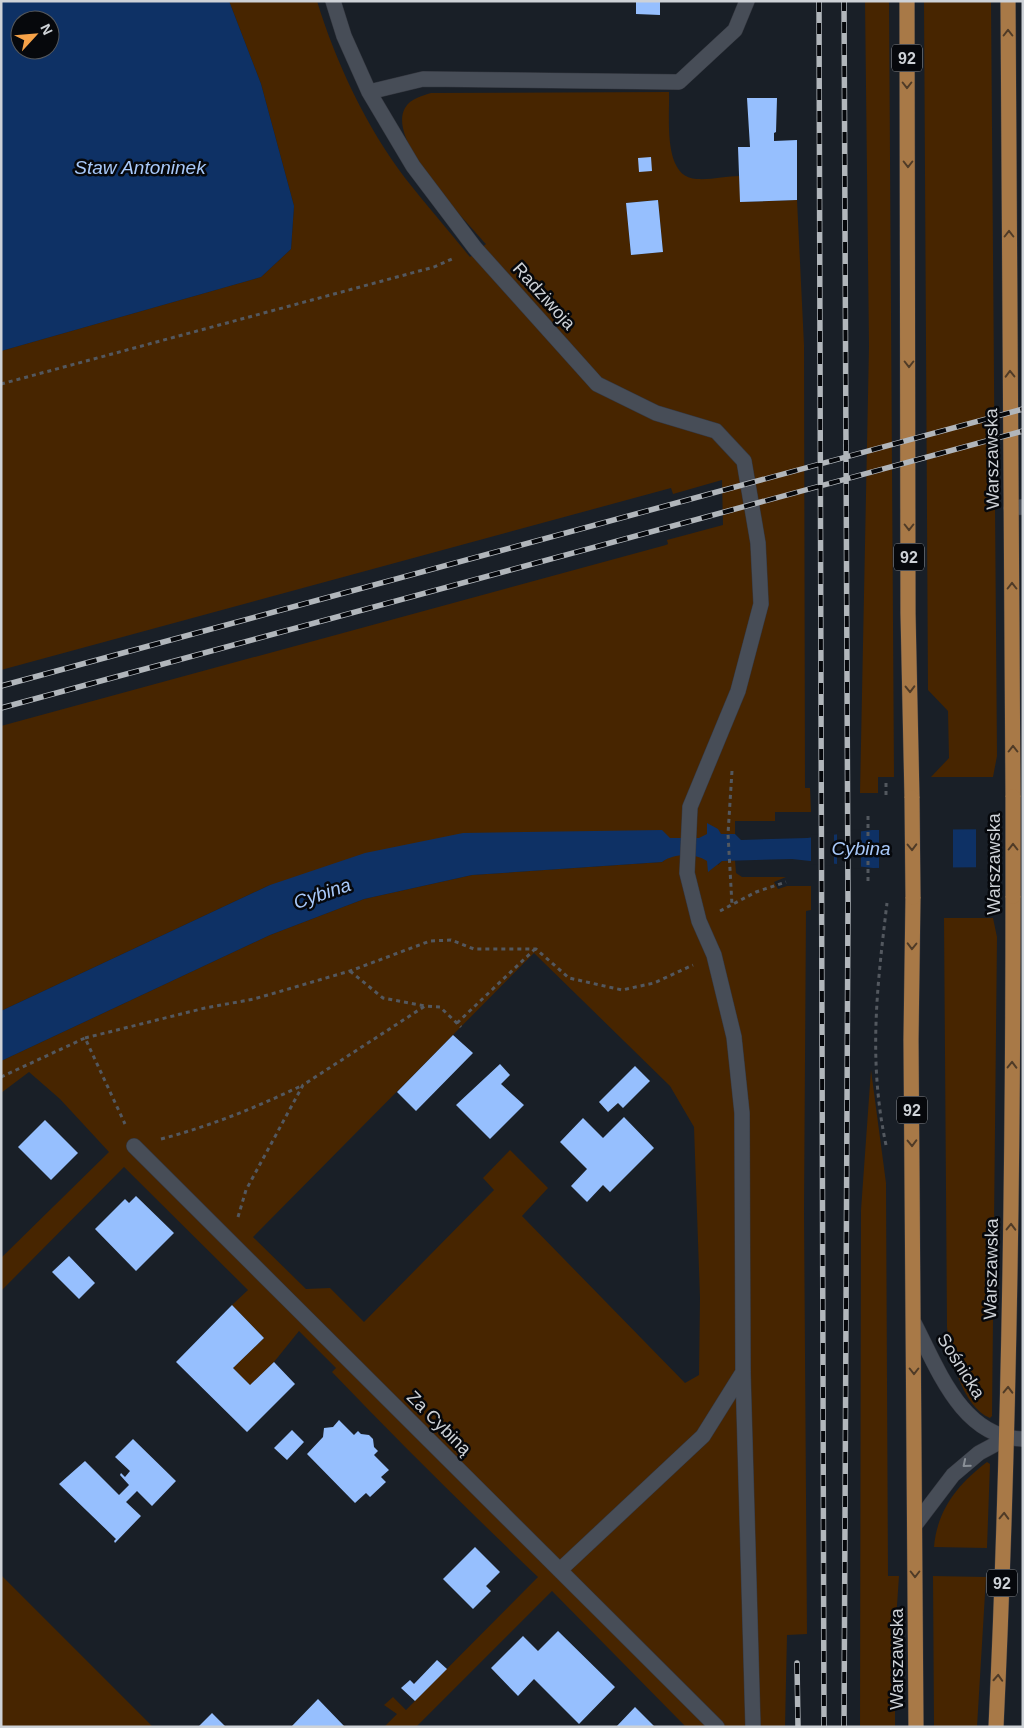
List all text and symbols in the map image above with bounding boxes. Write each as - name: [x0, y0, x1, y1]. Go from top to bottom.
- north arrow: [10, 10, 60, 60]
- text: N: [37, 21, 56, 37]
- one-way arrow: [1003, 29, 1013, 36]
- road number: 92: [892, 44, 922, 72]
- one-way arrow: [902, 82, 912, 89]
- water label: Staw Antoninek: [74, 157, 207, 178]
- one-way arrow: [903, 160, 913, 168]
- one-way arrow: [1004, 230, 1014, 238]
- street label: Radziwoja: [509, 258, 580, 334]
- one-way arrow: [904, 361, 914, 369]
- one-way arrow: [1005, 370, 1015, 378]
- street label: Warszawska: [981, 407, 1003, 510]
- one-way arrow: [904, 524, 914, 531]
- road number: 92: [894, 544, 924, 570]
- one-way arrow: [1007, 582, 1017, 590]
- one-way arrow: [905, 686, 915, 694]
- one-way arrow: [1008, 744, 1018, 752]
- street label: Warszawska: [984, 812, 1004, 915]
- water label: Cybina: [831, 838, 891, 859]
- one-way arrow: [1008, 843, 1018, 851]
- one-way arrow: [907, 844, 917, 851]
- water label: Cybina: [291, 874, 354, 913]
- one-way arrow: [907, 942, 917, 950]
- one-way arrow: [1007, 1060, 1018, 1068]
- road number: 92: [897, 1096, 927, 1124]
- one-way arrow: [907, 1140, 917, 1147]
- street label: Warszawska: [980, 1217, 1002, 1320]
- one-way arrow: [1006, 1223, 1016, 1230]
- street label: Sośnicka: [933, 1330, 989, 1403]
- one-way arrow: [909, 1368, 919, 1376]
- one-way arrow: [1003, 1385, 1013, 1393]
- street label: Za Cybiną: [403, 1387, 476, 1460]
- one-way arrow: [962, 1459, 971, 1468]
- one-way arrow: [999, 1511, 1010, 1519]
- one-way arrow: [910, 1570, 920, 1578]
- road number: 92: [987, 1570, 1017, 1596]
- street label: Warszawska: [887, 1607, 907, 1710]
- one-way arrow: [992, 1674, 1003, 1682]

